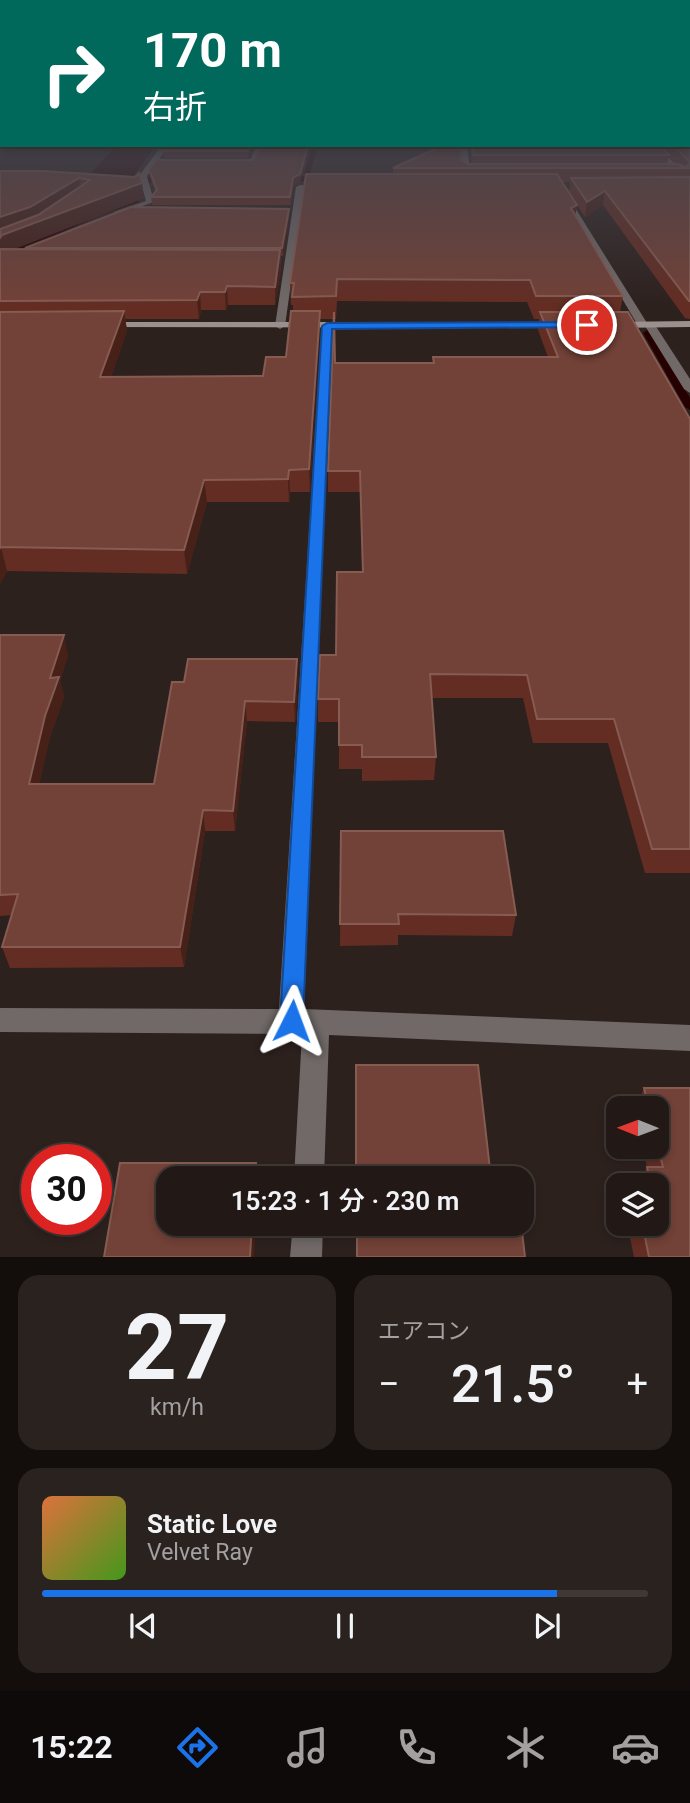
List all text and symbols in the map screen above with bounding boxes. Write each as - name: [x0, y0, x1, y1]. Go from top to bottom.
- text: 170 m: [143, 22, 282, 79]
- icon: right: [28, 28, 119, 119]
- text: 右折: [143, 88, 207, 126]
- pin: [557, 295, 617, 355]
- icon: arrive: [568, 306, 606, 344]
- position arrow: [255, 984, 329, 1058]
- north arrow: [606, 1096, 668, 1158]
- map controls: [606, 1096, 669, 1236]
- speed limit sign: 30: [21, 1144, 112, 1235]
- button: layers: [606, 1173, 669, 1236]
- text: 15:23 · 1 分 · 230 m: [231, 1186, 459, 1216]
- text: 27: [125, 1295, 229, 1401]
- text: エアコン: [378, 1318, 470, 1345]
- text: 21.5°: [451, 1354, 575, 1415]
- text: −: [378, 1362, 400, 1406]
- text: +: [626, 1362, 648, 1406]
- text: km/h: [150, 1394, 204, 1421]
- text: Static Love: [147, 1509, 277, 1539]
- text: Velvet Ray: [147, 1539, 253, 1566]
- icon: previous: [124, 1607, 162, 1645]
- icon: pause: [326, 1607, 364, 1645]
- icon: next: [528, 1607, 566, 1645]
- icon: directions: [173, 1723, 222, 1772]
- icon: music: [283, 1723, 332, 1772]
- icon: phone: [392, 1723, 441, 1772]
- icon: climate: [501, 1723, 550, 1772]
- icon: car: [611, 1723, 660, 1772]
- text: 15:22: [30, 1728, 113, 1766]

